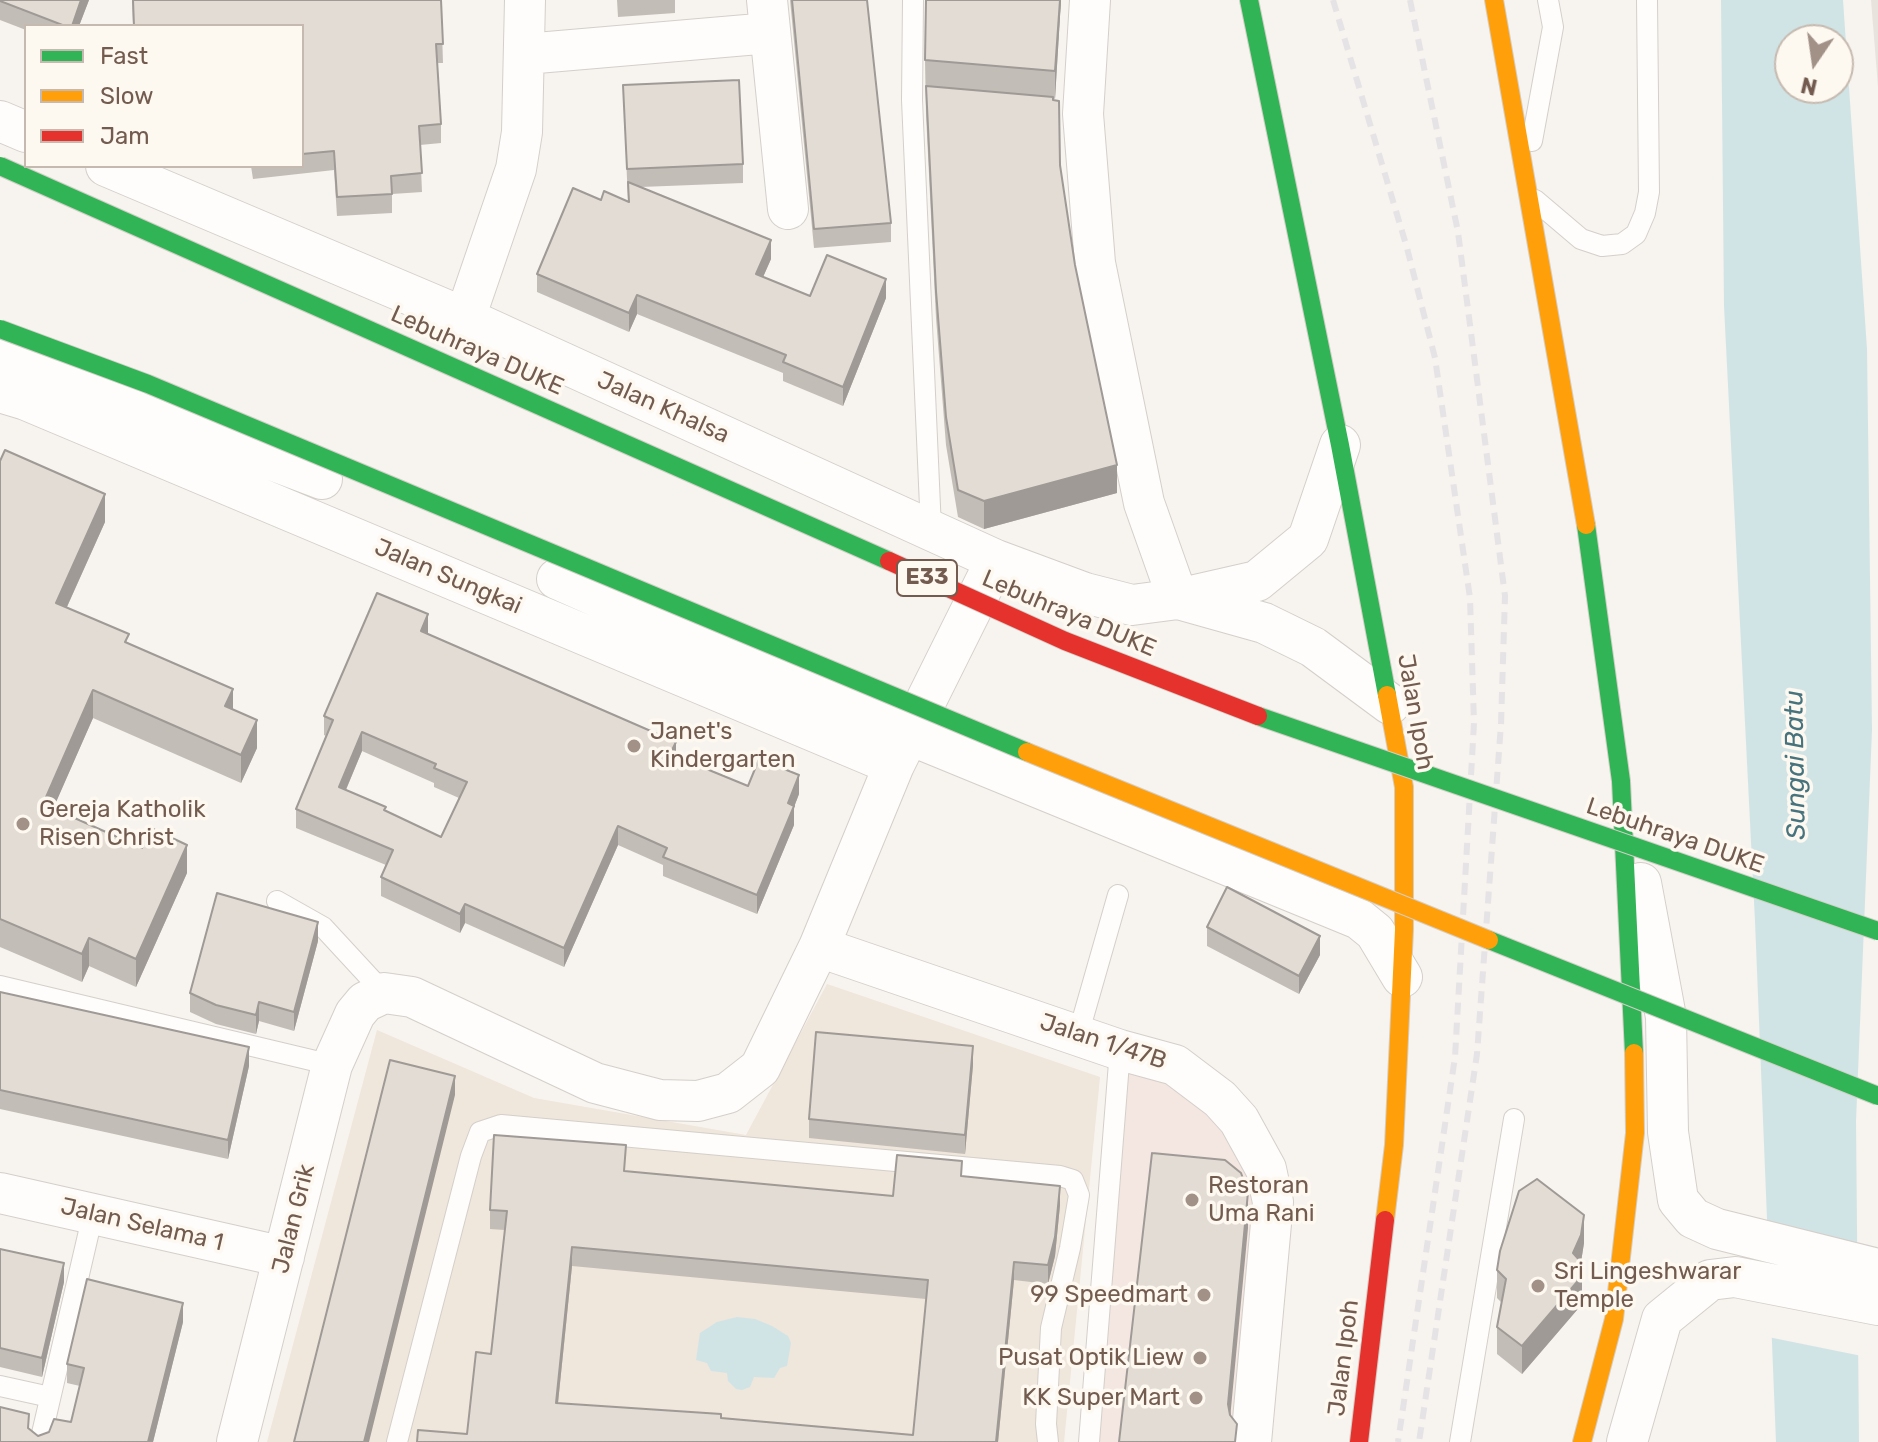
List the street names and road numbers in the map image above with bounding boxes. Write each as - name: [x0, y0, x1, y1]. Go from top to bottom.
- street label: Lebuhraya DUKE: [386, 300, 568, 402]
- street label: Jalan Khalsa: [593, 366, 733, 450]
- street label: Jalan Sungkai: [370, 533, 526, 621]
- road number: E33: [897, 560, 957, 596]
- street label: Lebuhraya DUKE: [978, 564, 1160, 664]
- street label: Jalan Ipoh: [1391, 652, 1439, 772]
- street label: Lebuhraya DUKE: [1582, 792, 1768, 880]
- street label: Jalan 1/47B: [1036, 1008, 1170, 1076]
- street label: Jalan Grik: [267, 1161, 321, 1277]
- street label: Jalan Selama 1: [58, 1192, 226, 1258]
- street label: Jalan Ipoh: [1323, 1298, 1365, 1418]

